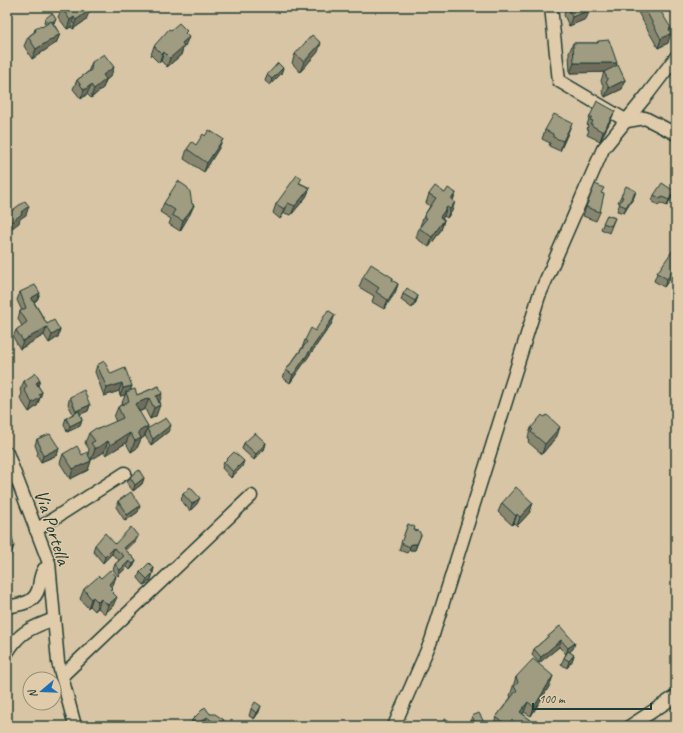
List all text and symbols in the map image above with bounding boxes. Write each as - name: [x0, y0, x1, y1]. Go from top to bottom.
- street label: Via Portella: [29, 486, 77, 570]
- north arrow: [22, 671, 62, 711]
- scale bar: [533, 685, 651, 711]
- text: N: [24, 687, 40, 700]
- text: 100 m: [539, 691, 566, 707]

